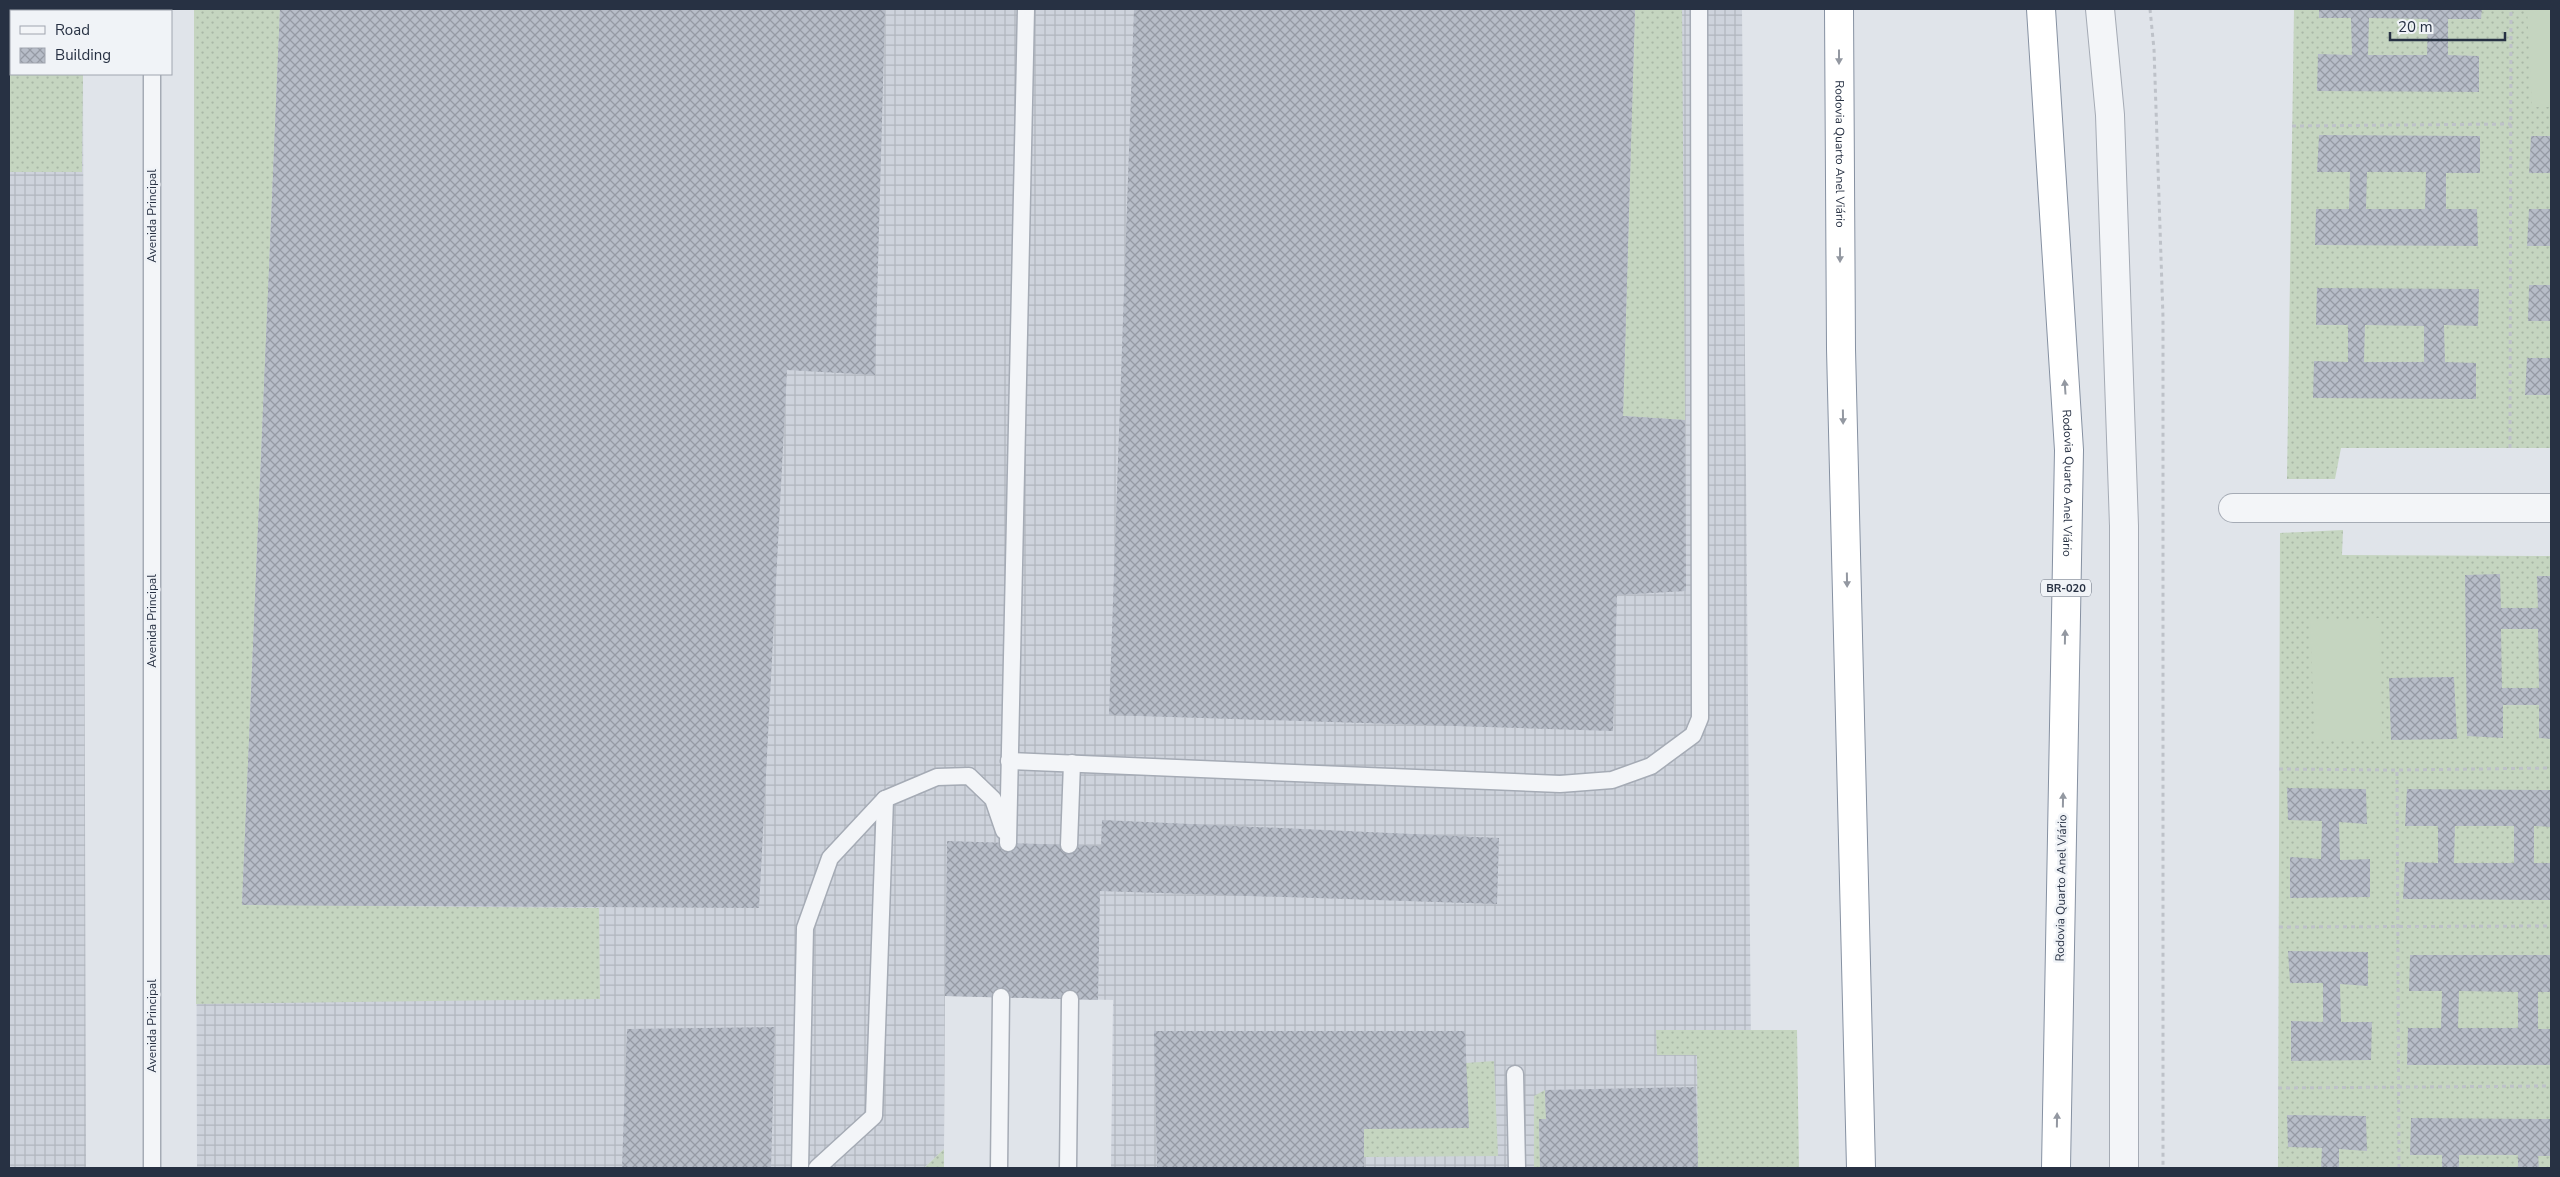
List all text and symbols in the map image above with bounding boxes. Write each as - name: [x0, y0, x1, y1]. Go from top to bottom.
- legend: [10, 10, 172, 75]
- scale bar: [2390, 10, 2505, 42]
- text: 20 m: [2398, 17, 2433, 37]
- text: Road: [55, 20, 90, 40]
- text: Building: [55, 45, 111, 65]
- one-way arrow: [1835, 50, 1843, 66]
- street label: Rodovia Quarto Anel Viário: [1831, 80, 1848, 228]
- street label: Avenida Principal: [144, 169, 160, 263]
- one-way arrow: [1837, 247, 1845, 263]
- one-way arrow: [2060, 379, 2068, 395]
- street label: Rodovia Quarto Anel Viário: [2058, 409, 2077, 557]
- one-way arrow: [1839, 410, 1847, 426]
- one-way arrow: [1843, 572, 1851, 588]
- street label: Avenida Principal: [144, 574, 160, 668]
- road number: BR-020: [2041, 580, 2091, 596]
- one-way arrow: [2062, 629, 2070, 645]
- one-way arrow: [2059, 791, 2067, 807]
- street label: Rodovia Quarto Anel Viário: [2052, 814, 2070, 962]
- street label: Avenida Principal: [144, 979, 160, 1073]
- one-way arrow: [2053, 1111, 2061, 1127]

